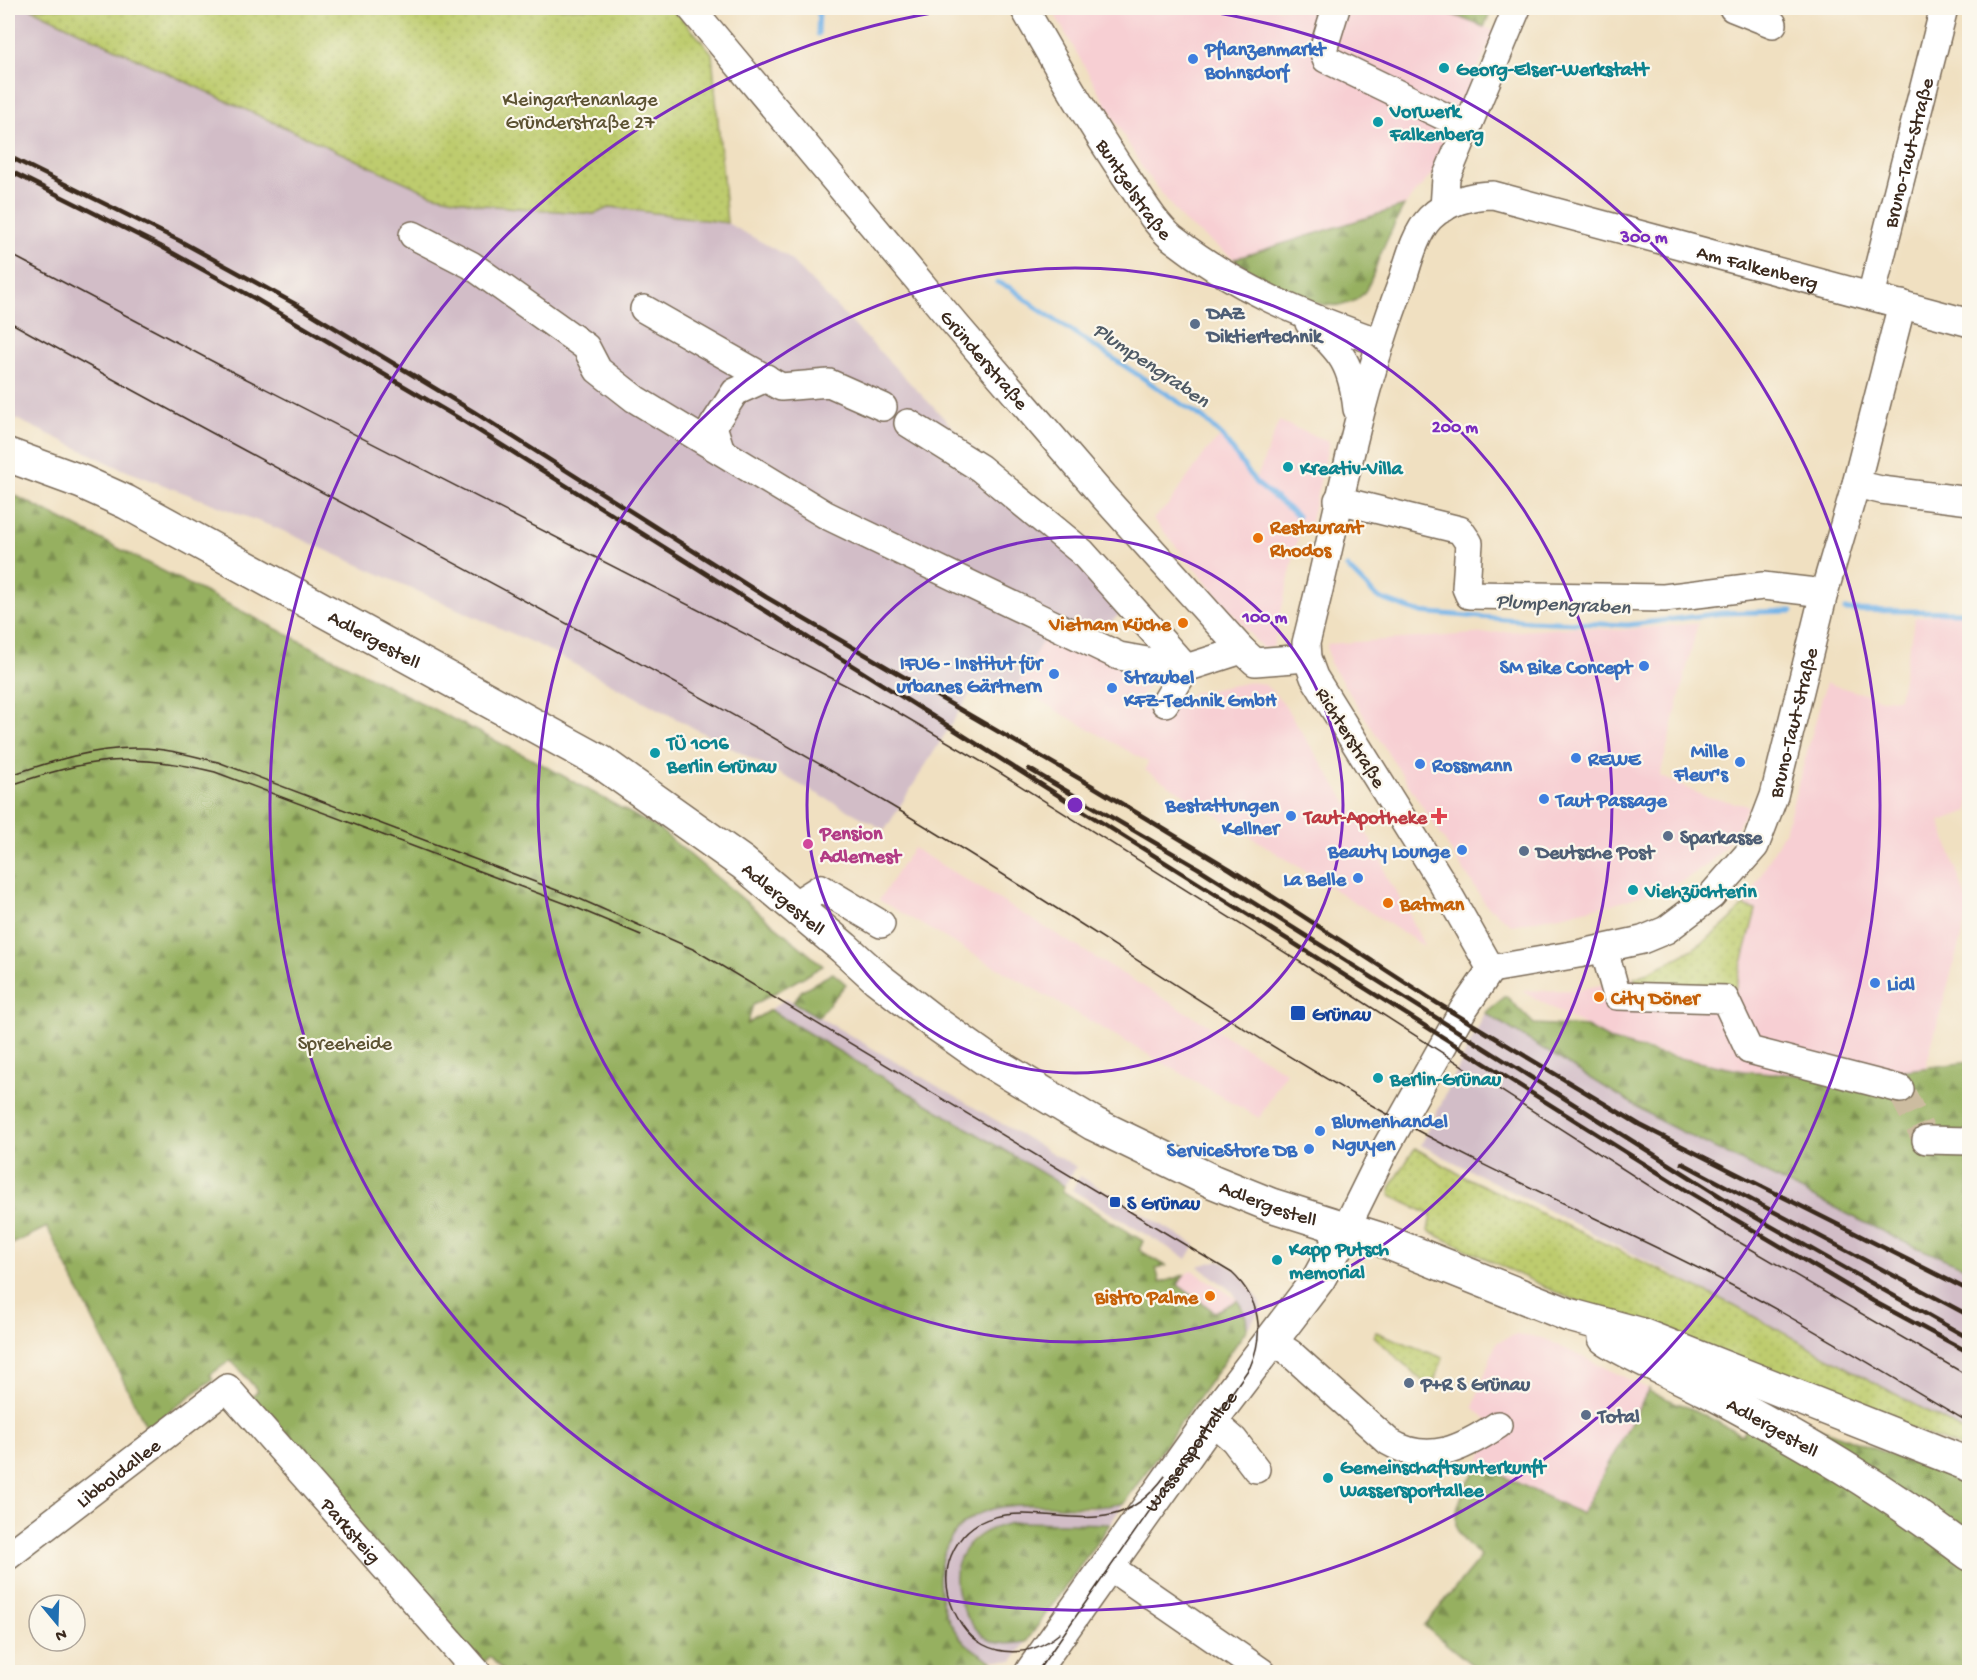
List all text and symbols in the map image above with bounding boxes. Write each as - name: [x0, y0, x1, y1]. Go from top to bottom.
- place label: Pflanzenmarkt Bohnsdorf: [1204, 40, 1327, 86]
- marker: Pflanzenmarkt Bohnsdorf: [1186, 52, 1200, 66]
- place label: Georg-Elser-Werkstatt: [1456, 60, 1650, 83]
- marker: Georg-Elser-Werkstatt: [1437, 61, 1451, 75]
- street label: Bruno-Taut-Straße: [1880, 75, 1941, 232]
- park label: Kleingartenanlage Gründerstraße 27: [503, 90, 658, 136]
- place label: Vorwerk Falkenberg: [1389, 102, 1484, 148]
- marker: Vorwerk Falkenberg: [1371, 115, 1385, 129]
- street label: Buntzelstraße: [1089, 135, 1175, 247]
- text: 300 m: [1620, 228, 1668, 249]
- street label: Am Falkenberg: [1694, 242, 1820, 297]
- place label: DAZ Diktiertechnik: [1205, 304, 1324, 350]
- street label: Gründerstraße: [933, 307, 1032, 416]
- marker: DAZ Diktiertechnik: [1188, 317, 1202, 331]
- water label: Plumpengraben: [1087, 319, 1214, 416]
- text: 200 m: [1432, 418, 1478, 439]
- place label: Kreativ-Villa: [1299, 459, 1403, 482]
- marker: Kreativ-Villa: [1281, 460, 1295, 474]
- place label: Restaurant Rhodos: [1269, 518, 1365, 564]
- marker: Restaurant Rhodos: [1251, 531, 1265, 545]
- water label: Plumpengraben: [1495, 590, 1632, 623]
- street label: Adlergestell: [323, 607, 423, 676]
- text: 100 m: [1242, 608, 1288, 629]
- place label: Vietnam Küche: [1048, 615, 1172, 638]
- marker: Vietnam Küche: [1176, 616, 1190, 630]
- street label: Bruno-Taut-Straße: [1766, 645, 1825, 802]
- place label: IFUG - Institut für urbanes Gärtnern: [897, 654, 1044, 700]
- place label: SM Bike Concept: [1500, 658, 1634, 681]
- marker: SM Bike Concept: [1637, 659, 1651, 673]
- marker: IFUG - Institut für urbanes Gärtnern: [1047, 667, 1061, 681]
- place label: Straubel KFZ-Technik GmbH: [1123, 668, 1277, 714]
- marker: Straubel KFZ-Technik GmbH: [1105, 681, 1119, 695]
- street label: Richterstraße: [1309, 684, 1389, 794]
- place label: TÜ 1016 Berlin Grünau: [665, 734, 777, 780]
- place label: Mille Fleur's: [1673, 742, 1730, 788]
- marker: TÜ 1016 Berlin Grünau: [648, 746, 662, 760]
- place label: REWE: [1587, 750, 1642, 773]
- marker: REWE: [1569, 751, 1583, 765]
- marker: Mille Fleur's: [1733, 755, 1747, 769]
- place label: Rossmann: [1431, 756, 1512, 779]
- marker: Rossmann: [1413, 757, 1427, 771]
- place label: Taut Passage: [1554, 791, 1667, 814]
- marker: Taut Passage: [1537, 792, 1551, 806]
- centre of rings: [1065, 795, 1085, 815]
- place label: Bestattungen Kellner: [1164, 796, 1281, 842]
- place label: Taut-Apotheke: [1302, 808, 1428, 831]
- marker: Bestattungen Kellner: [1284, 809, 1298, 823]
- marker: Taut-Apotheke: [1432, 809, 1446, 823]
- place label: Pension Adlernest: [819, 824, 903, 870]
- place label: Sparkasse: [1680, 828, 1763, 851]
- marker: Sparkasse: [1661, 829, 1675, 843]
- marker: Pension Adlernest: [801, 837, 815, 851]
- place label: Beauty Lounge: [1327, 842, 1451, 865]
- marker: Beauty Lounge: [1455, 843, 1469, 857]
- place label: Deutsche Post: [1534, 843, 1656, 866]
- marker: Deutsche Post: [1517, 844, 1531, 858]
- street label: Adlergestell: [736, 859, 828, 942]
- place label: La Belle: [1283, 870, 1347, 893]
- marker: La Belle: [1351, 871, 1365, 885]
- place label: Viehzüchterin: [1644, 882, 1757, 905]
- marker: Viehzüchterin: [1626, 883, 1640, 897]
- place label: Batman: [1399, 895, 1465, 918]
- marker: Batman: [1381, 896, 1395, 910]
- place label: Lidl: [1887, 975, 1915, 998]
- marker: Lidl: [1868, 976, 1882, 990]
- place label: City Döner: [1610, 989, 1701, 1012]
- marker: City Döner: [1592, 990, 1606, 1004]
- marker: Grünau: [1289, 1004, 1307, 1022]
- place label: Grünau: [1312, 1005, 1372, 1028]
- park label: Spreeheide: [298, 1034, 393, 1057]
- place label: Berlin-Grünau: [1389, 1070, 1502, 1093]
- marker: Berlin-Grünau: [1371, 1071, 1385, 1085]
- place label: Blumenhandel Nguyen: [1331, 1112, 1448, 1158]
- marker: Blumenhandel Nguyen: [1313, 1124, 1327, 1138]
- place label: ServiceStore DB: [1167, 1141, 1298, 1164]
- marker: ServiceStore DB: [1302, 1142, 1316, 1156]
- street label: Adlergestell: [1215, 1177, 1319, 1234]
- place label: S Grünau: [1127, 1194, 1201, 1217]
- marker: S Grünau: [1108, 1195, 1122, 1209]
- place label: Kapp Putsch memorial: [1288, 1240, 1389, 1286]
- marker: Kapp Putsch memorial: [1270, 1253, 1284, 1267]
- place label: Bistro Palme: [1094, 1288, 1199, 1311]
- marker: Bistro Palme: [1203, 1289, 1217, 1303]
- place label: P+R S Grünau: [1420, 1375, 1531, 1398]
- marker: P+R S Grünau: [1402, 1376, 1416, 1390]
- street label: Wassersportallee: [1141, 1387, 1244, 1518]
- street label: Adlergestell: [1722, 1395, 1822, 1464]
- place label: Total: [1596, 1407, 1640, 1430]
- marker: Total: [1579, 1408, 1593, 1422]
- street label: Libboldallee: [73, 1435, 167, 1514]
- place label: Gemeinschaftsunterkunft Wassersportallee: [1339, 1458, 1547, 1504]
- marker: Gemeinschaftsunterkunft Wassersportallee: [1321, 1471, 1335, 1485]
- street label: Parksteig: [314, 1494, 384, 1570]
- north arrow: [27, 1593, 87, 1653]
- text: N: [52, 1623, 69, 1645]

